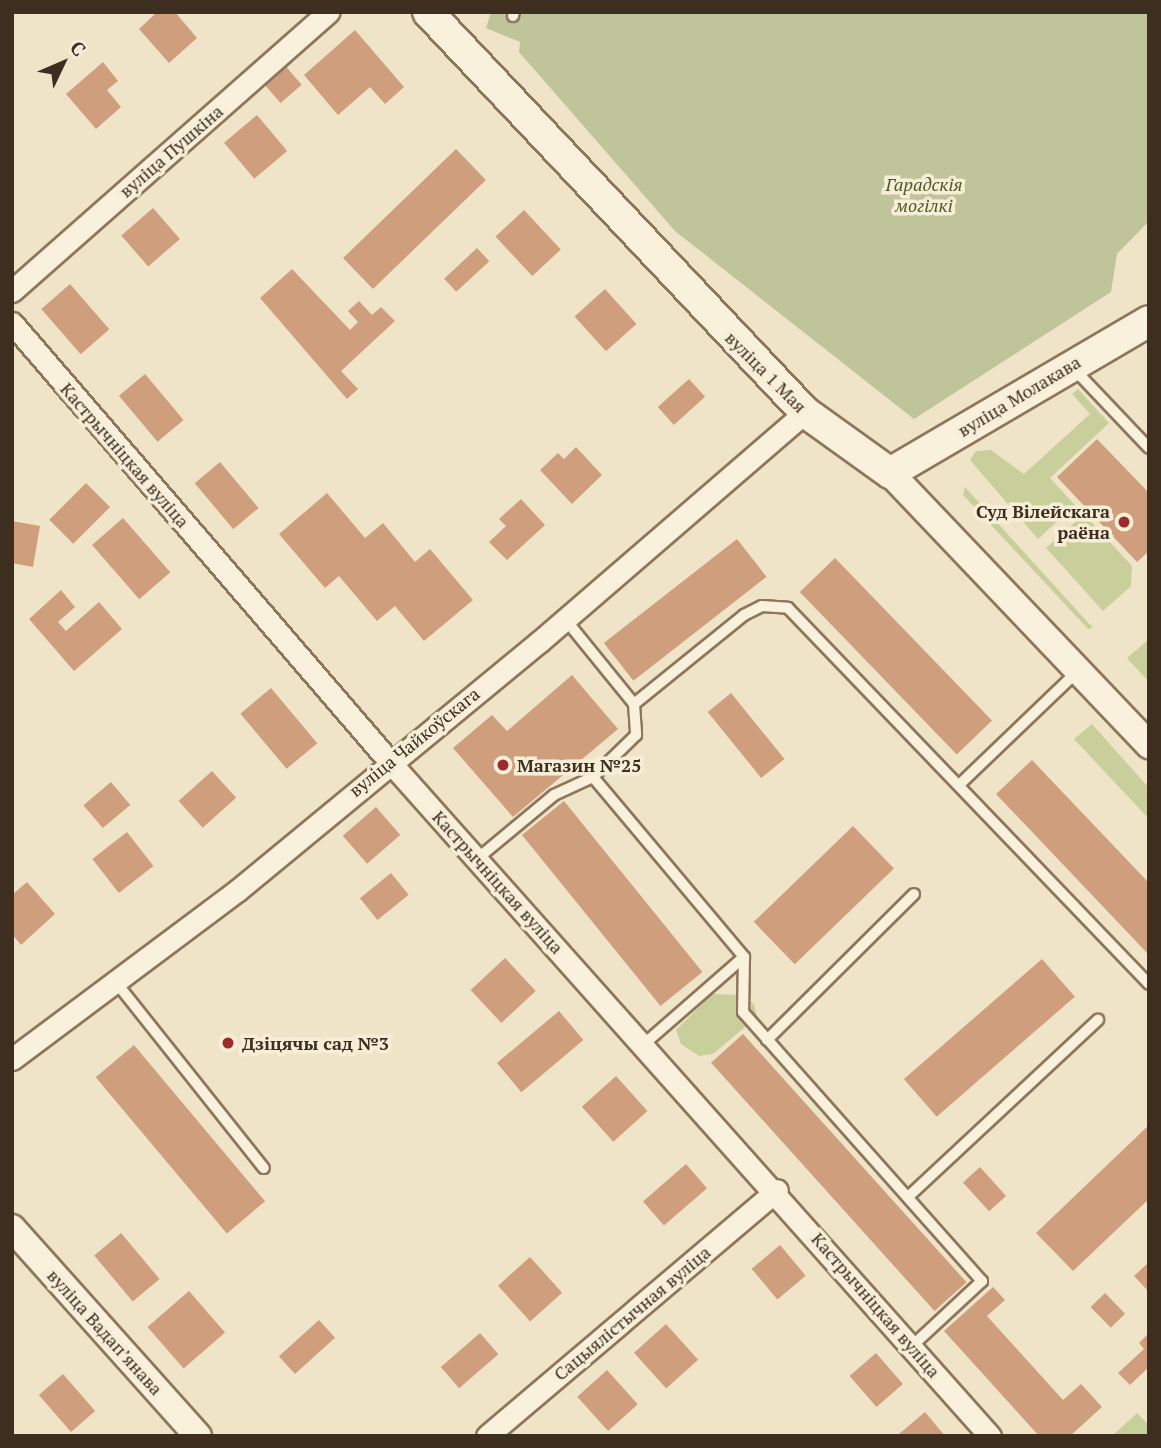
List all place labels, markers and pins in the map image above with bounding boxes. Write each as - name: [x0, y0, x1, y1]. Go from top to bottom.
- place label: Суд Вілейскага раёна: [976, 501, 1110, 544]
- marker: Суд Вілейскага раёна: [1116, 514, 1132, 530]
- place label: Магазин №25: [517, 754, 641, 776]
- marker: Магазин №25: [495, 757, 511, 773]
- place label: Дзіцячы сад №3: [242, 1032, 389, 1054]
- marker: Дзіцячы сад №3: [220, 1035, 236, 1051]

